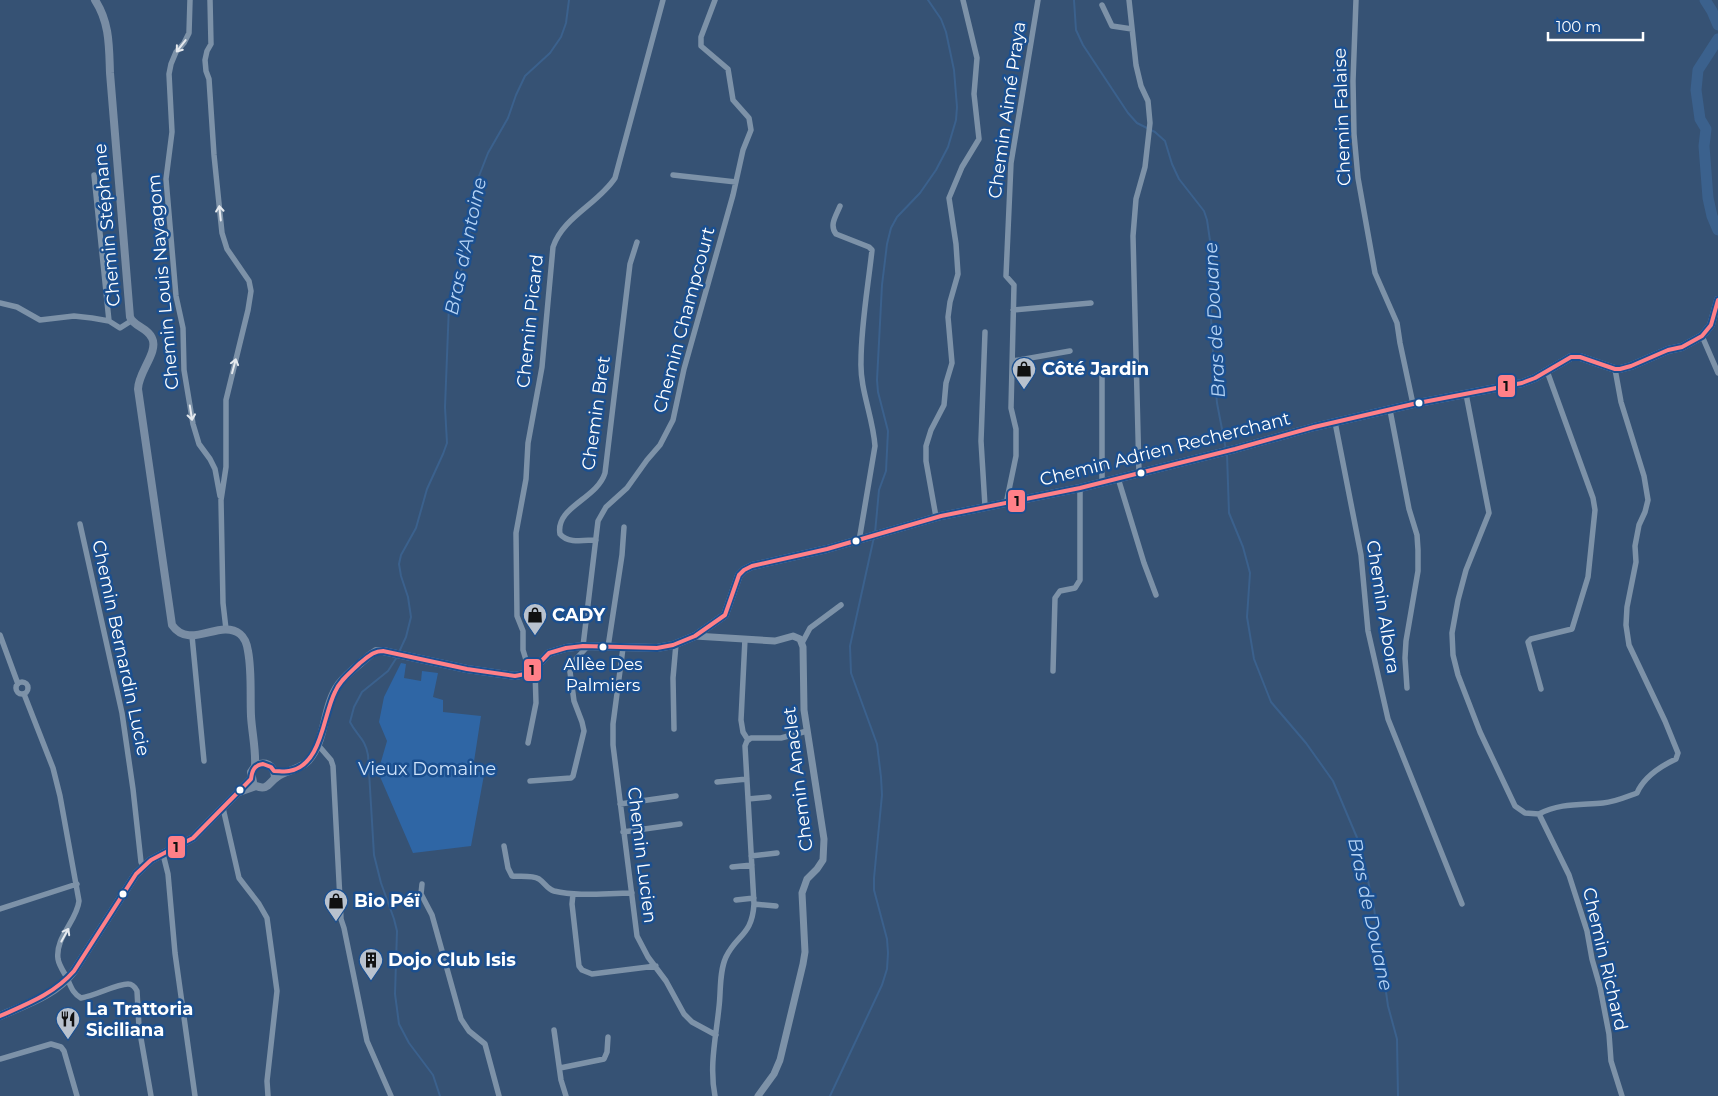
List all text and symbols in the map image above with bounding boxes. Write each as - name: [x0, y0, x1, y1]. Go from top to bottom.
- scale bar: [1548, 10, 1643, 42]
- text: 100 m: [1556, 17, 1601, 36]
- street label: Chemin Aimé Praya: [984, 20, 1030, 200]
- one-way arrow: [175, 39, 186, 52]
- street label: Chemin Falaise: [1329, 47, 1355, 186]
- street label: Chemin Stéphane: [89, 142, 125, 307]
- street label: Chemin Louis Nayagom: [143, 173, 183, 391]
- water label: Bras d'Antoine: [440, 175, 491, 317]
- one-way arrow: [215, 205, 225, 221]
- street label: Chemin Champcourt: [649, 225, 719, 415]
- water label: Bras de Douane: [1199, 242, 1230, 398]
- street label: Chemin Picard: [512, 253, 548, 389]
- street label: Chemin Bret: [577, 354, 615, 472]
- shop icon: Côté Jardin: [1011, 356, 1037, 390]
- one-way arrow: [230, 358, 239, 374]
- place label: Côté Jardin: [1042, 358, 1149, 380]
- line badge: 1: [1497, 374, 1516, 398]
- text: 1: [1503, 377, 1509, 395]
- unlabelled marker: [1414, 398, 1424, 408]
- one-way arrow: [187, 405, 197, 421]
- street label: Chemin Adrien Recherchant: [1037, 407, 1293, 491]
- unlabelled marker: [1136, 468, 1146, 478]
- line badge: 1: [1007, 489, 1026, 513]
- text: 1: [1014, 492, 1020, 510]
- unlabelled marker: [851, 536, 861, 546]
- street label: Chemin Bernardin Lucie: [87, 538, 155, 758]
- street label: Chemin Albora: [1362, 539, 1404, 675]
- shop icon: CADY: [522, 602, 548, 636]
- place label: CADY: [552, 604, 606, 626]
- marker: Allèe Des Palmiers: [598, 642, 608, 652]
- place label: Allèe Des Palmiers: [564, 654, 642, 695]
- line badge: 1: [523, 658, 542, 682]
- text: 1: [529, 661, 535, 679]
- street label: Chemin Anaclet: [778, 706, 818, 852]
- park label: Vieux Domaine: [358, 758, 496, 780]
- unlabelled marker: [235, 785, 245, 795]
- street label: Chemin Lucien: [623, 786, 661, 924]
- line badge: 1: [167, 835, 186, 859]
- water label: Bras de Douane: [1343, 836, 1398, 993]
- text: 1: [173, 838, 179, 856]
- street label: Chemin Richard: [1578, 885, 1632, 1033]
- shop icon: Bio Péï: [323, 888, 349, 922]
- unlabelled marker: [118, 889, 128, 899]
- place label: Bio Péï: [354, 890, 420, 912]
- one-way arrow: [60, 928, 70, 942]
- building icon: Dojo Club Isis: [358, 947, 384, 981]
- place label: Dojo Club Isis: [388, 949, 516, 971]
- place label: La Trattoria Siciliana: [86, 998, 193, 1041]
- restaurant icon: La Trattoria Siciliana: [55, 1006, 81, 1040]

